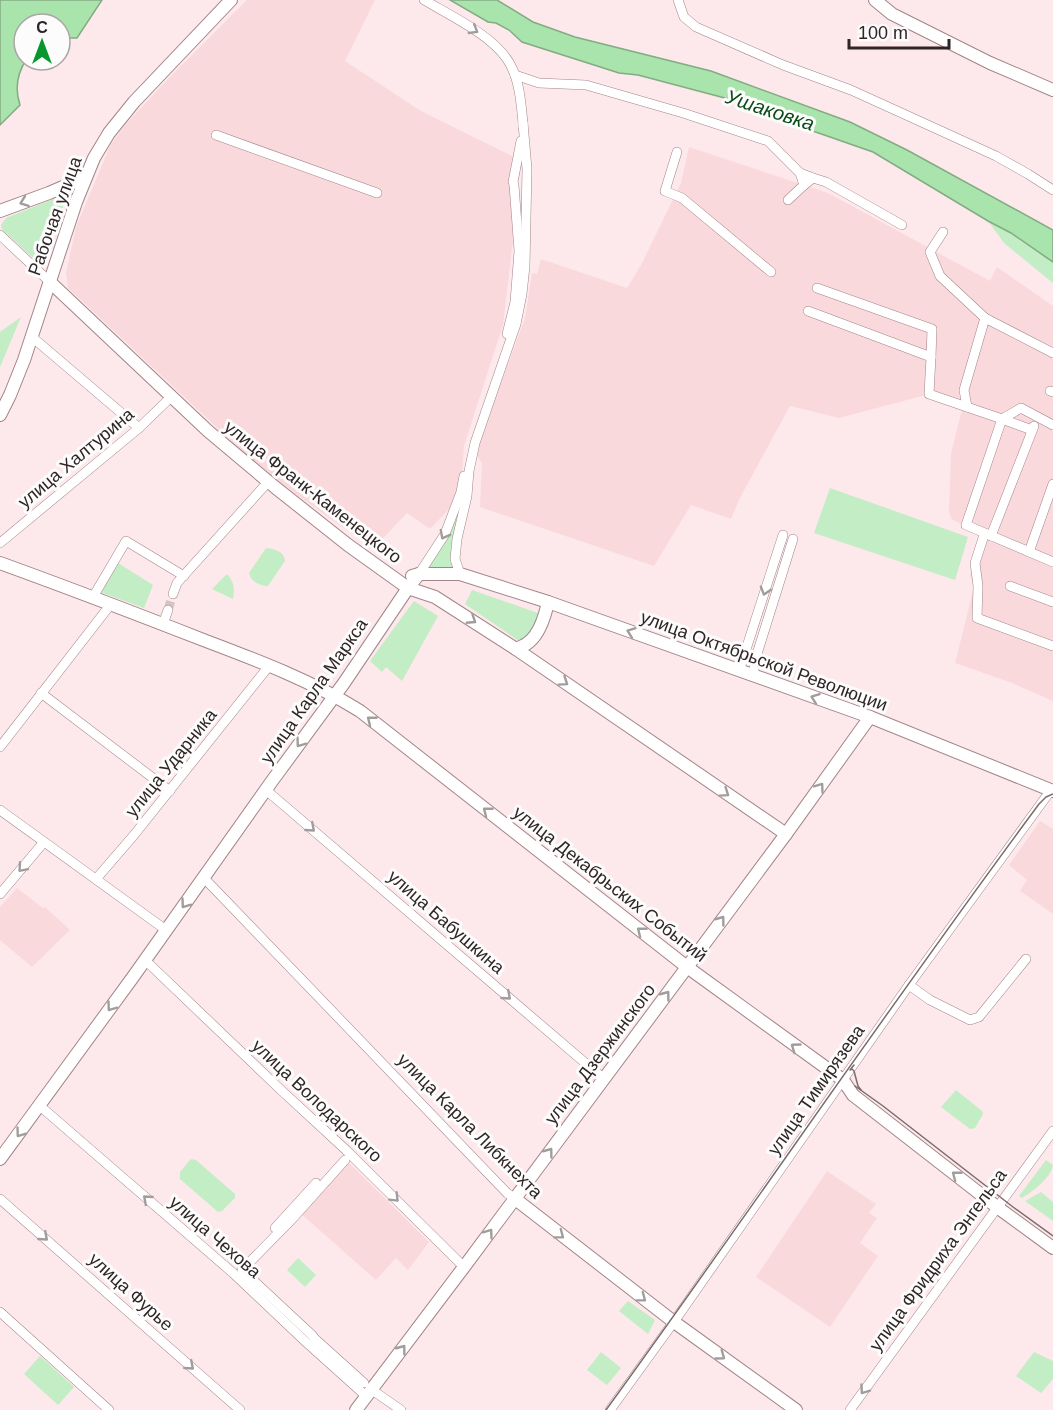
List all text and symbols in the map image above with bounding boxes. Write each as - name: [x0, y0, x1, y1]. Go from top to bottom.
- north arrow: [12, 12, 72, 72]
- scale bar: [849, 12, 950, 50]
- text: С: [36, 19, 48, 36]
- one-way arrow: [468, 23, 478, 35]
- text: 100 m: [858, 23, 908, 43]
- water label: Ушаковка: [722, 85, 817, 135]
- street label: Рабочая улица: [24, 153, 86, 278]
- one-way arrow: [19, 195, 29, 208]
- street label: улица Халтурина: [14, 403, 138, 512]
- street label: улица Франк-Каменецкого: [220, 417, 406, 567]
- one-way arrow: [439, 529, 451, 540]
- one-way arrow: [760, 585, 772, 596]
- street label: улица Октябрьской Революции: [638, 607, 890, 715]
- one-way arrow: [466, 613, 476, 625]
- street label: улица Карла Маркса: [256, 614, 372, 767]
- one-way arrow: [626, 627, 637, 640]
- one-way arrow: [558, 675, 569, 686]
- one-way arrow: [810, 692, 820, 705]
- street label: улица Ударника: [121, 704, 221, 821]
- one-way arrow: [367, 716, 378, 727]
- one-way arrow: [296, 736, 307, 747]
- one-way arrow: [813, 782, 824, 793]
- one-way arrow: [718, 786, 729, 797]
- street label: улица Декабрьских Событий: [509, 802, 711, 966]
- one-way arrow: [483, 808, 494, 819]
- one-way arrow: [304, 820, 315, 831]
- one-way arrow: [19, 861, 30, 872]
- street label: улица Бабушкина: [384, 866, 509, 979]
- one-way arrow: [181, 898, 192, 909]
- one-way arrow: [714, 916, 725, 927]
- one-way arrow: [637, 928, 648, 939]
- street label: улица Дзержинского: [541, 980, 659, 1128]
- one-way arrow: [500, 988, 511, 999]
- one-way arrow: [659, 991, 670, 1002]
- one-way arrow: [107, 1001, 118, 1012]
- street label: улица Тимирязева: [764, 1020, 869, 1159]
- street label: улица Володарского: [248, 1036, 386, 1166]
- one-way arrow: [790, 1043, 801, 1054]
- street label: улица Карла Либкнехта: [394, 1050, 547, 1203]
- one-way arrow: [16, 1126, 27, 1137]
- one-way arrow: [542, 1147, 553, 1158]
- street label: улица Фридриха Энгельса: [865, 1164, 1011, 1355]
- one-way arrow: [952, 1171, 963, 1182]
- one-way arrow: [387, 1191, 398, 1202]
- street label: улица Чехова: [165, 1192, 265, 1283]
- one-way arrow: [142, 1195, 153, 1206]
- one-way arrow: [553, 1227, 564, 1238]
- one-way arrow: [482, 1228, 493, 1239]
- one-way arrow: [37, 1230, 48, 1241]
- street label: улица Фурье: [85, 1249, 177, 1335]
- one-way arrow: [636, 1290, 647, 1301]
- one-way arrow: [395, 1345, 406, 1356]
- one-way arrow: [715, 1349, 726, 1360]
- one-way arrow: [183, 1359, 194, 1370]
- one-way arrow: [860, 1384, 871, 1395]

